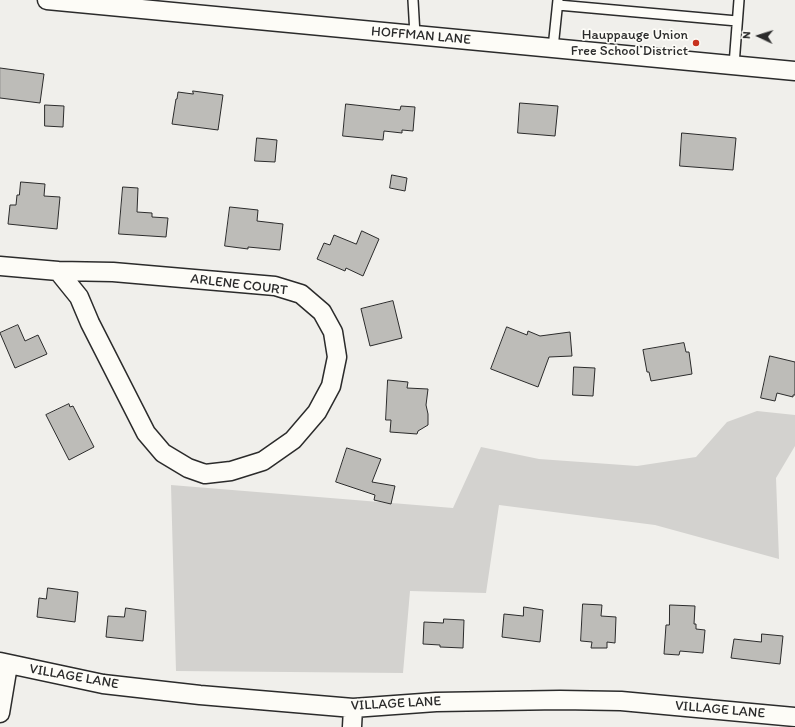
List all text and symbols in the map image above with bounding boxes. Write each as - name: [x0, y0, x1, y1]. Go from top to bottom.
- north arrow: [739, 16, 779, 56]
- street label: HOFFMAN LANE: [370, 23, 472, 49]
- place label: Hauppauge Union Free School District: [571, 27, 688, 60]
- text: N: [740, 31, 753, 39]
- marker: Hauppauge Union Free School District: [691, 38, 701, 48]
- street label: ARLENE COURT: [190, 271, 288, 299]
- street label: VILLAGE LANE: [28, 661, 120, 693]
- street label: VILLAGE LANE: [350, 693, 442, 715]
- street label: VILLAGE LANE: [674, 698, 766, 722]

